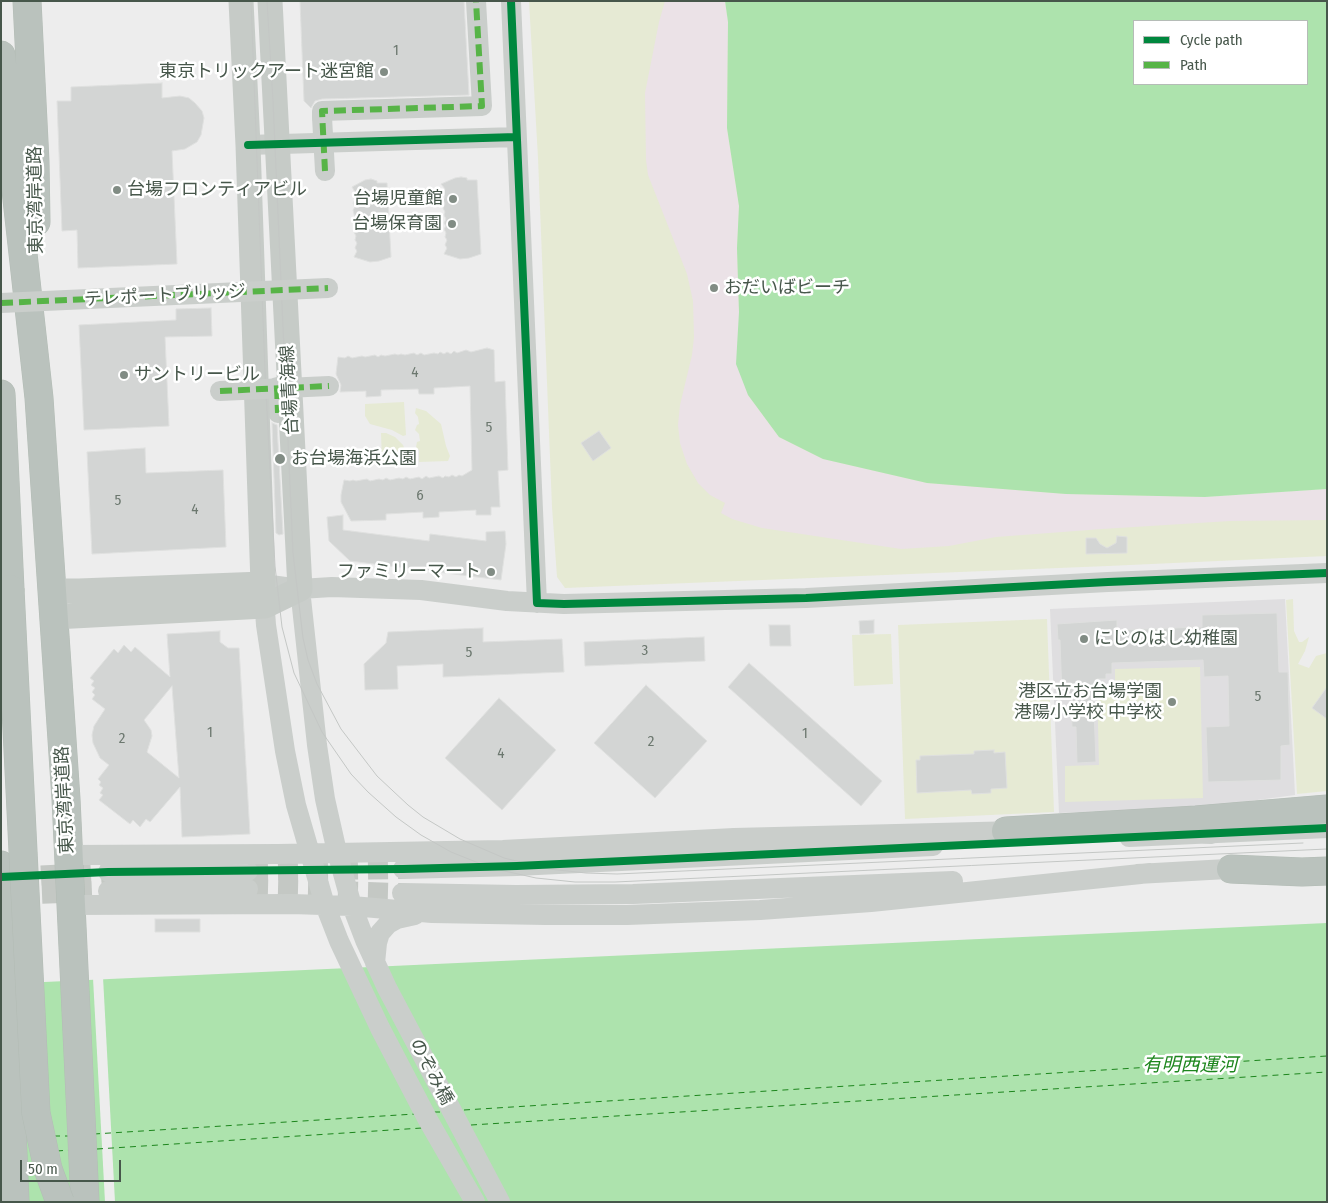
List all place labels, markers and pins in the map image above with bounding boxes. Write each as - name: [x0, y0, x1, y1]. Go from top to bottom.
- place label: 東京トリックアート迷宮館: [159, 61, 374, 83]
- marker: 東京トリックアート迷宮館: [378, 66, 390, 78]
- place label: 台場フロンティアビル: [127, 179, 307, 201]
- marker: 台場フロンティアビル: [111, 184, 123, 196]
- place label: 台場児童館: [353, 188, 443, 210]
- marker: 台場児童館: [447, 193, 459, 205]
- place label: 台場保育園: [352, 213, 442, 235]
- marker: 台場保育園: [446, 218, 458, 230]
- place label: おだいばビーチ: [724, 277, 850, 299]
- marker: おだいばビーチ: [708, 282, 720, 294]
- place label: サントリービル: [134, 364, 260, 386]
- marker: サントリービル: [118, 369, 130, 381]
- place label: お台場海浜公園: [291, 448, 417, 470]
- marker: お台場海浜公園: [273, 452, 287, 466]
- place label: ファミリーマート: [337, 561, 481, 583]
- marker: ファミリーマート: [485, 566, 497, 578]
- place label: にじのはし幼稚園: [1094, 628, 1238, 650]
- marker: にじのはし幼稚園: [1078, 633, 1090, 645]
- place label: 港区立お台場学園 港陽小学校 中学校: [1014, 681, 1162, 724]
- marker: 港区立お台場学園 港陽小学校 中学校: [1166, 696, 1178, 708]

